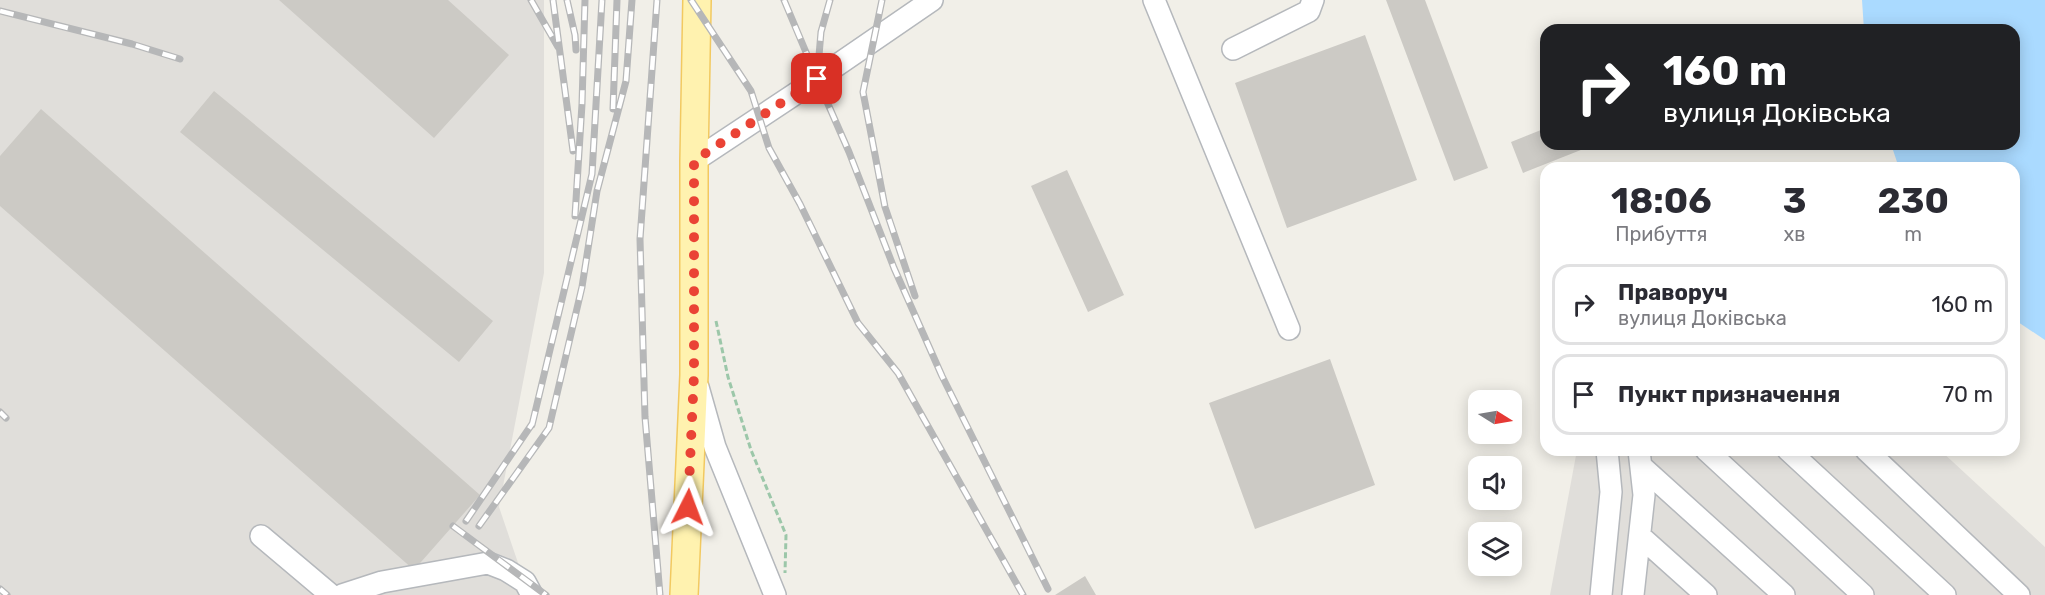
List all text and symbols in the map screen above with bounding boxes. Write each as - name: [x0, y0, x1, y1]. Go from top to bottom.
- text: 160 m: [1663, 46, 1787, 96]
- icon: right: [1564, 48, 1642, 126]
- pin: [791, 53, 842, 104]
- icon: arrive: [800, 62, 833, 95]
- text: вулиця Доківська: [1663, 97, 1891, 129]
- text: 18:06: [1611, 179, 1712, 222]
- text: 3: [1783, 179, 1806, 222]
- text: 230: [1877, 179, 1949, 222]
- text: Прибуття: [1615, 222, 1708, 246]
- text: хв: [1784, 222, 1806, 246]
- text: m: [1904, 222, 1922, 246]
- text: Праворуч: [1618, 279, 1728, 306]
- icon: right: [1567, 288, 1600, 321]
- text: 160 m: [1931, 291, 1993, 318]
- text: вулиця Доківська: [1618, 306, 1787, 330]
- icon: arrive: [1567, 378, 1600, 411]
- text: Пункт призначення: [1618, 381, 1840, 408]
- text: 70 m: [1943, 381, 1993, 408]
- north arrow: [1468, 390, 1522, 444]
- map controls: [1468, 390, 1522, 576]
- button: sound: [1468, 456, 1522, 510]
- position arrow: [656, 475, 720, 539]
- button: layers: [1468, 522, 1522, 576]

